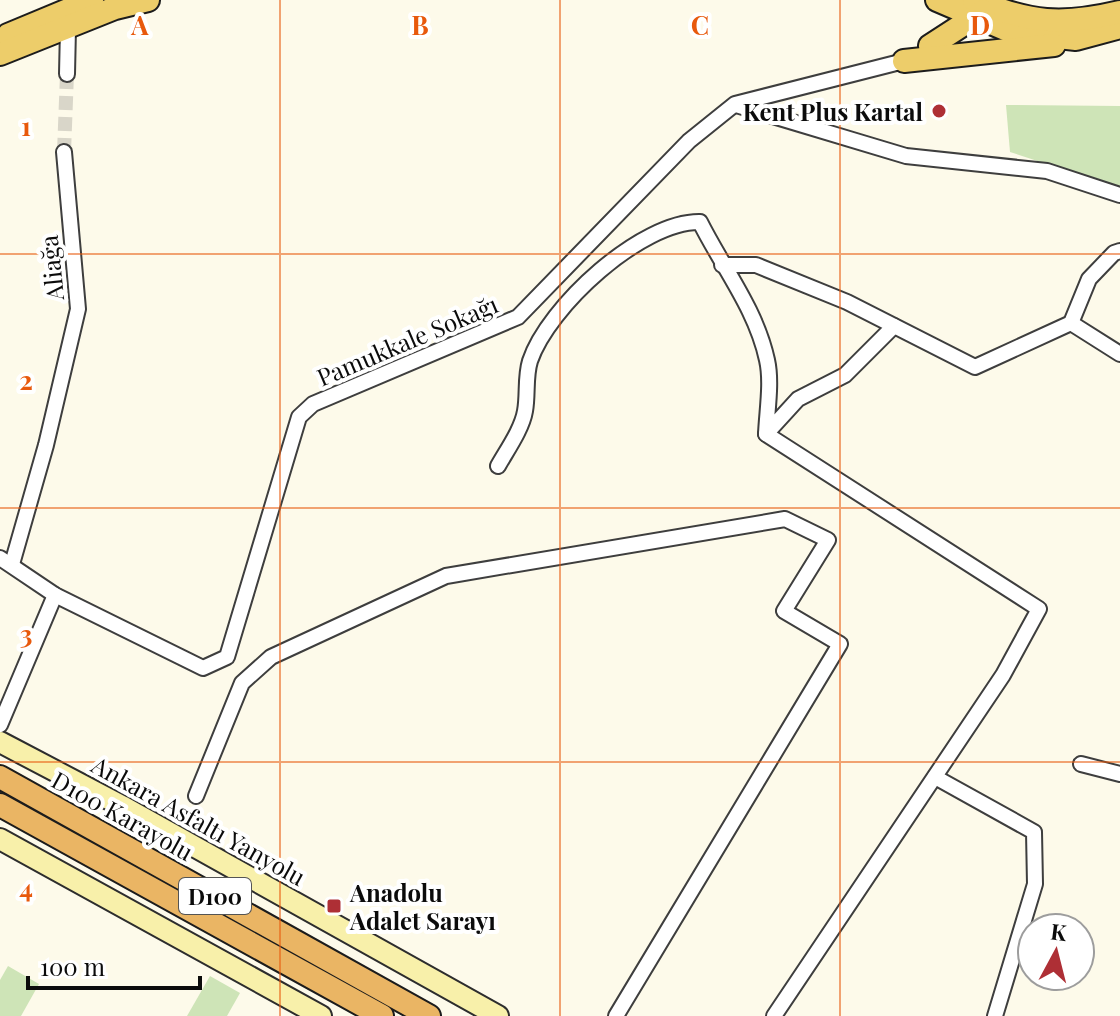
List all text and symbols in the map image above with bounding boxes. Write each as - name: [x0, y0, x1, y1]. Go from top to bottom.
- text: A: [130, 7, 149, 42]
- text: B: [411, 7, 429, 42]
- text: C: [691, 7, 709, 42]
- text: D: [970, 7, 990, 42]
- place label: Kent Plus Kartal: [743, 95, 924, 127]
- marker: Kent Plus Kartal: [930, 102, 948, 120]
- text: 1: [21, 108, 31, 143]
- street label: Aliağa: [32, 234, 70, 303]
- street label: Pamukkale Sokağı: [312, 287, 502, 393]
- text: 2: [19, 362, 33, 397]
- text: 3: [20, 616, 32, 651]
- street label: Ankara Asfaltı Yanyolu: [86, 747, 312, 892]
- street label: D100 Karayolu: [47, 763, 199, 867]
- text: 4: [19, 870, 33, 905]
- place label: Anadolu Adalet Sarayı: [349, 876, 496, 936]
- road number: D100: [179, 878, 251, 914]
- marker: Anadolu Adalet Sarayı: [325, 897, 343, 915]
- north arrow: [1016, 912, 1096, 992]
- text: K: [1049, 915, 1068, 947]
- scale bar: [28, 940, 200, 990]
- text: 100 m: [40, 950, 105, 982]

